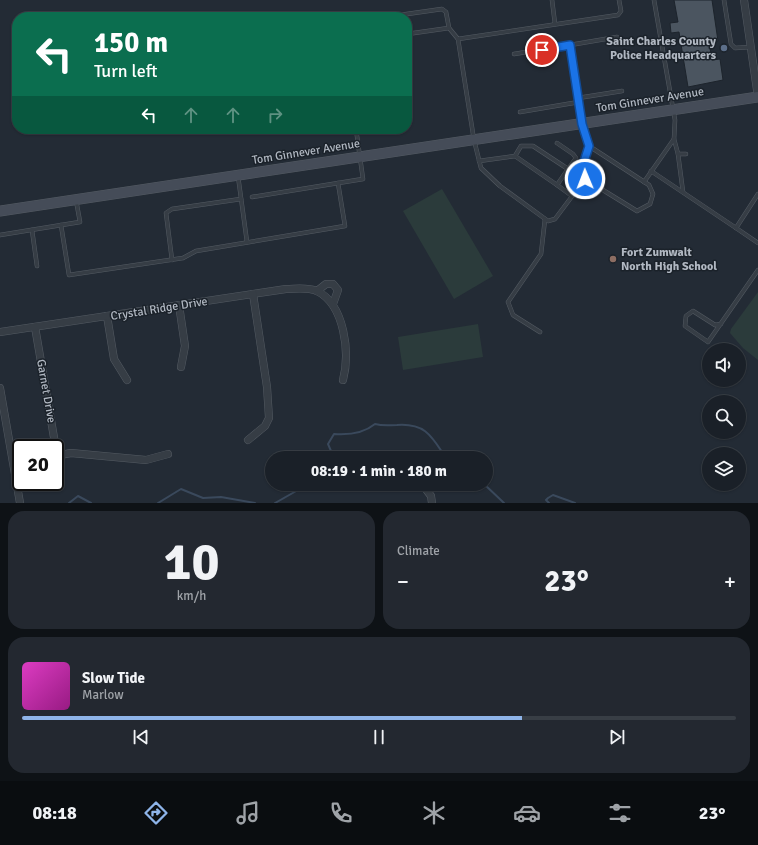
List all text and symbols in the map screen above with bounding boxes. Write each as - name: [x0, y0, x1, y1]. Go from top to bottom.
- text: 150 m: [94, 26, 168, 60]
- icon: left: [28, 28, 80, 80]
- pin: [525, 33, 559, 67]
- place label: Saint Charles County Police Headquarters: [606, 34, 717, 63]
- icon: arrive: [531, 39, 553, 61]
- marker: Saint Charles County Police Headquarters: [719, 43, 729, 53]
- text: Turn left: [94, 60, 157, 82]
- street label: Tom Ginnever Avenue: [595, 84, 705, 116]
- icon: left: [138, 104, 160, 126]
- icon: ahead: [180, 104, 202, 126]
- icon: ahead: [222, 104, 244, 126]
- icon: right: [264, 104, 286, 126]
- street label: Tom Ginnever Avenue: [251, 136, 361, 168]
- position arrow: [564, 158, 606, 200]
- place label: Fort Zumwalt North High School: [621, 245, 717, 274]
- marker: Fort Zumwalt North High School: [608, 254, 618, 264]
- street label: Crystal Ridge Drive: [109, 294, 209, 324]
- map controls: [702, 343, 746, 491]
- button: sound: [702, 343, 746, 387]
- street label: Garnet Drive: [33, 358, 59, 424]
- button: search: [702, 395, 746, 439]
- speed limit sign: 20: [12, 439, 64, 491]
- button: layers: [702, 447, 746, 491]
- text: 08:19 · 1 min · 180 m: [311, 462, 447, 480]
- text: 10: [163, 530, 220, 594]
- text: Climate: [397, 543, 440, 559]
- text: 23°: [544, 563, 589, 600]
- text: −: [397, 568, 409, 595]
- text: +: [724, 568, 736, 595]
- text: km/h: [177, 588, 206, 604]
- text: Slow Tide: [82, 669, 145, 687]
- text: Marlow: [82, 687, 124, 703]
- icon: previous: [130, 726, 152, 748]
- icon: pause: [368, 726, 390, 748]
- icon: next: [606, 726, 628, 748]
- icon: directions: [142, 799, 170, 827]
- icon: music: [234, 799, 262, 827]
- icon: phone: [327, 799, 355, 827]
- icon: climate: [420, 799, 448, 827]
- icon: car: [513, 799, 541, 827]
- icon: filters: [606, 799, 634, 827]
- text: 08:18: [32, 802, 77, 824]
- text: 23°: [699, 802, 726, 824]

